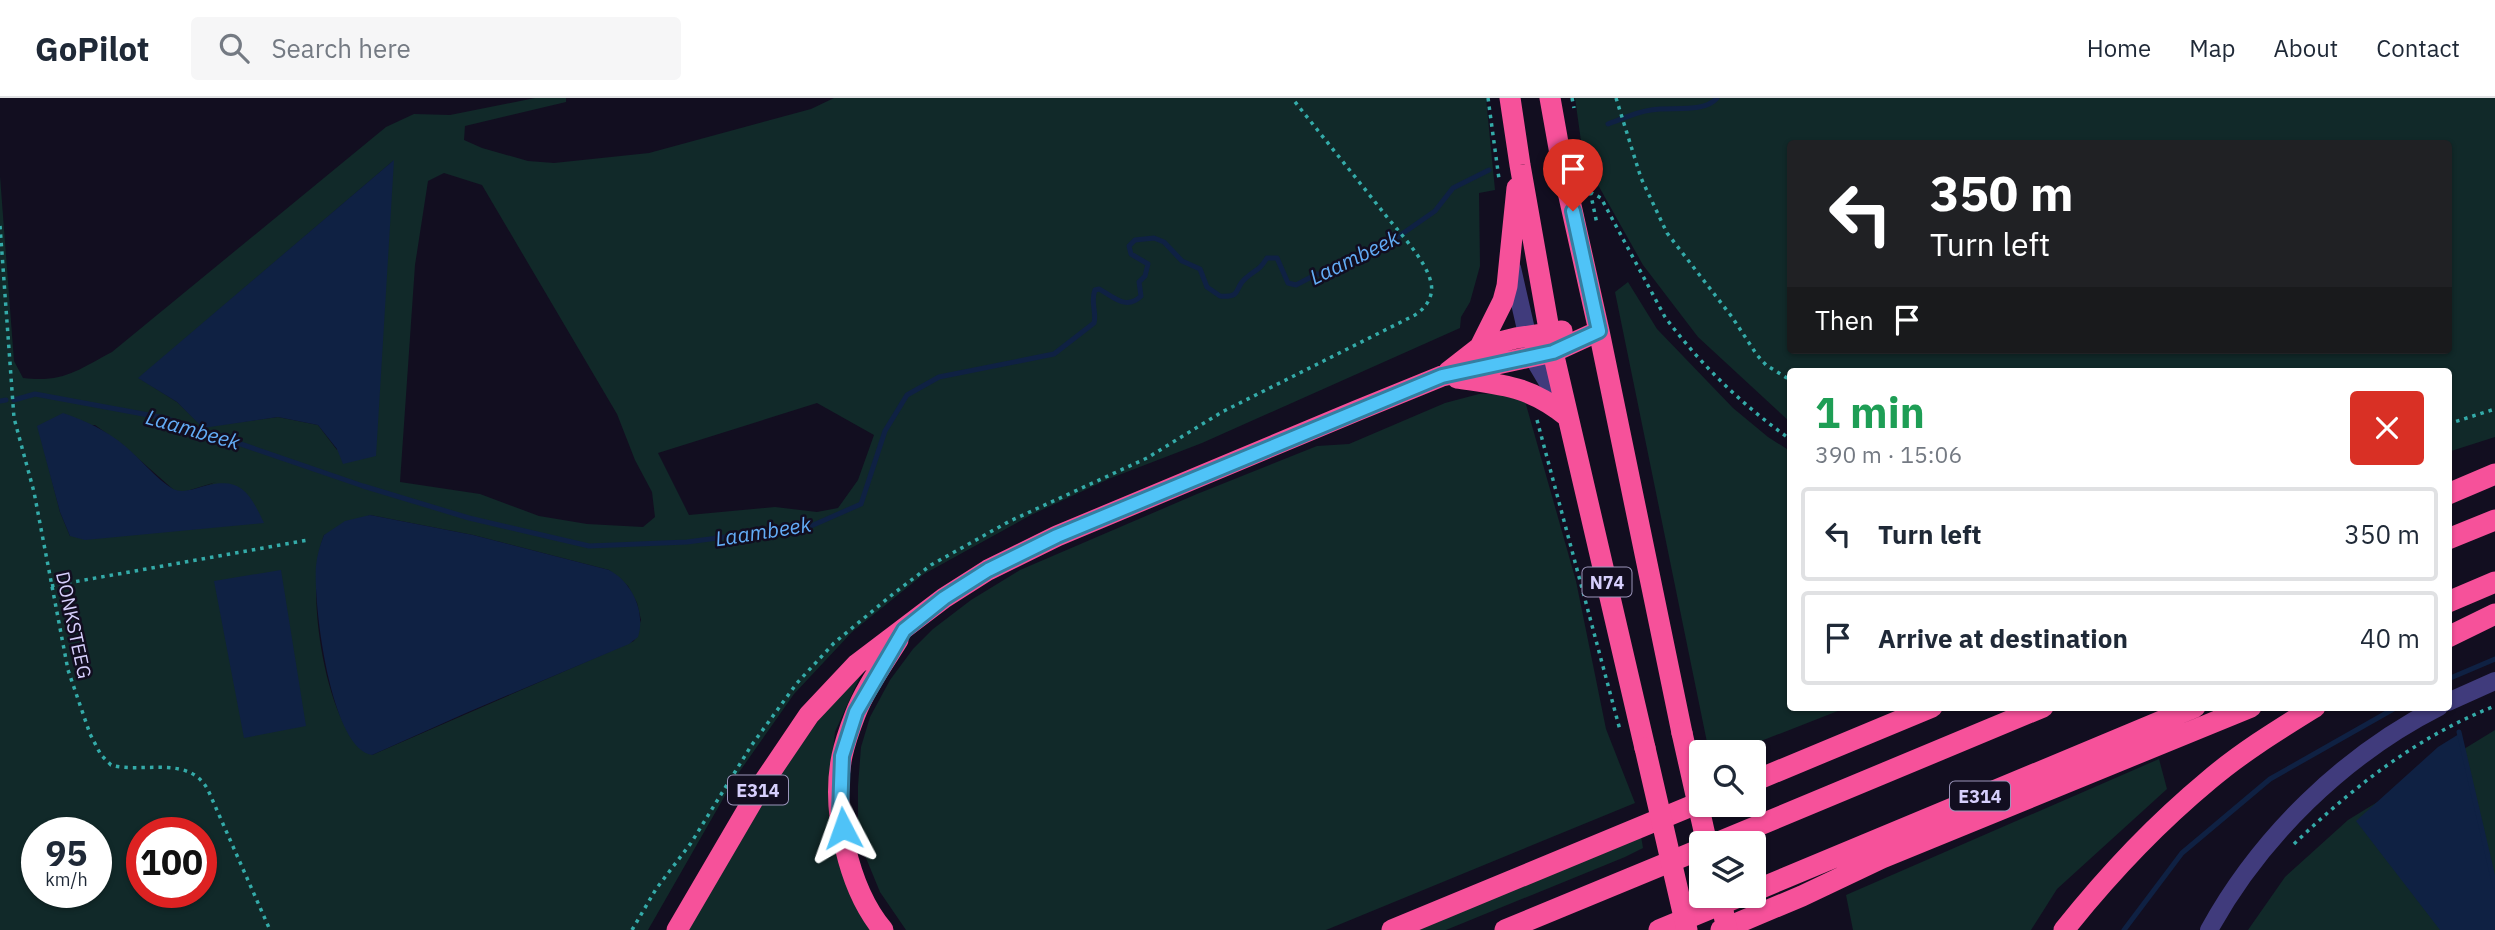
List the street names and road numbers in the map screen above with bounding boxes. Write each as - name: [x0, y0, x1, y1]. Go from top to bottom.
- road number: N74: [1582, 568, 1632, 596]
- street label: DONKSTEEG: [51, 569, 97, 681]
- road number: E314: [728, 776, 788, 804]
- road number: E314: [1950, 782, 2010, 810]

